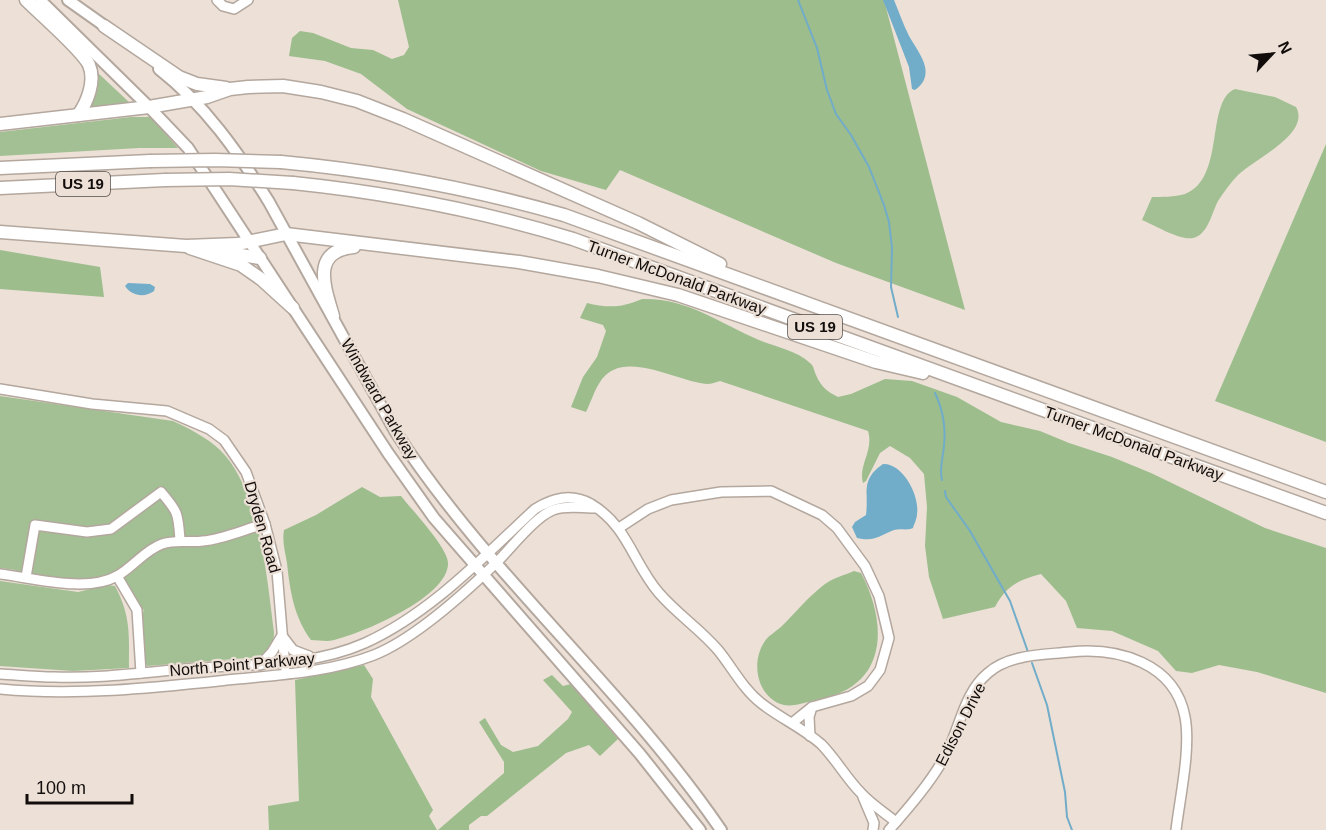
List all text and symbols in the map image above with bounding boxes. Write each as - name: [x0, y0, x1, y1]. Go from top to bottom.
- north arrow: [1242, 24, 1302, 84]
- text: N: [1275, 39, 1295, 57]
- road number: US 19: [56, 172, 110, 196]
- street label: Turner McDonald Parkway: [585, 237, 768, 318]
- road number: US 19: [788, 315, 842, 339]
- street label: Windward Parkway: [338, 336, 421, 463]
- street label: Turner McDonald Parkway: [1042, 403, 1225, 484]
- street label: Dryden Road: [241, 479, 284, 575]
- street label: North Point Parkway: [169, 650, 315, 679]
- street label: Edison Drive: [932, 680, 989, 768]
- scale bar: [27, 767, 132, 805]
- text: 100 m: [36, 778, 86, 798]

